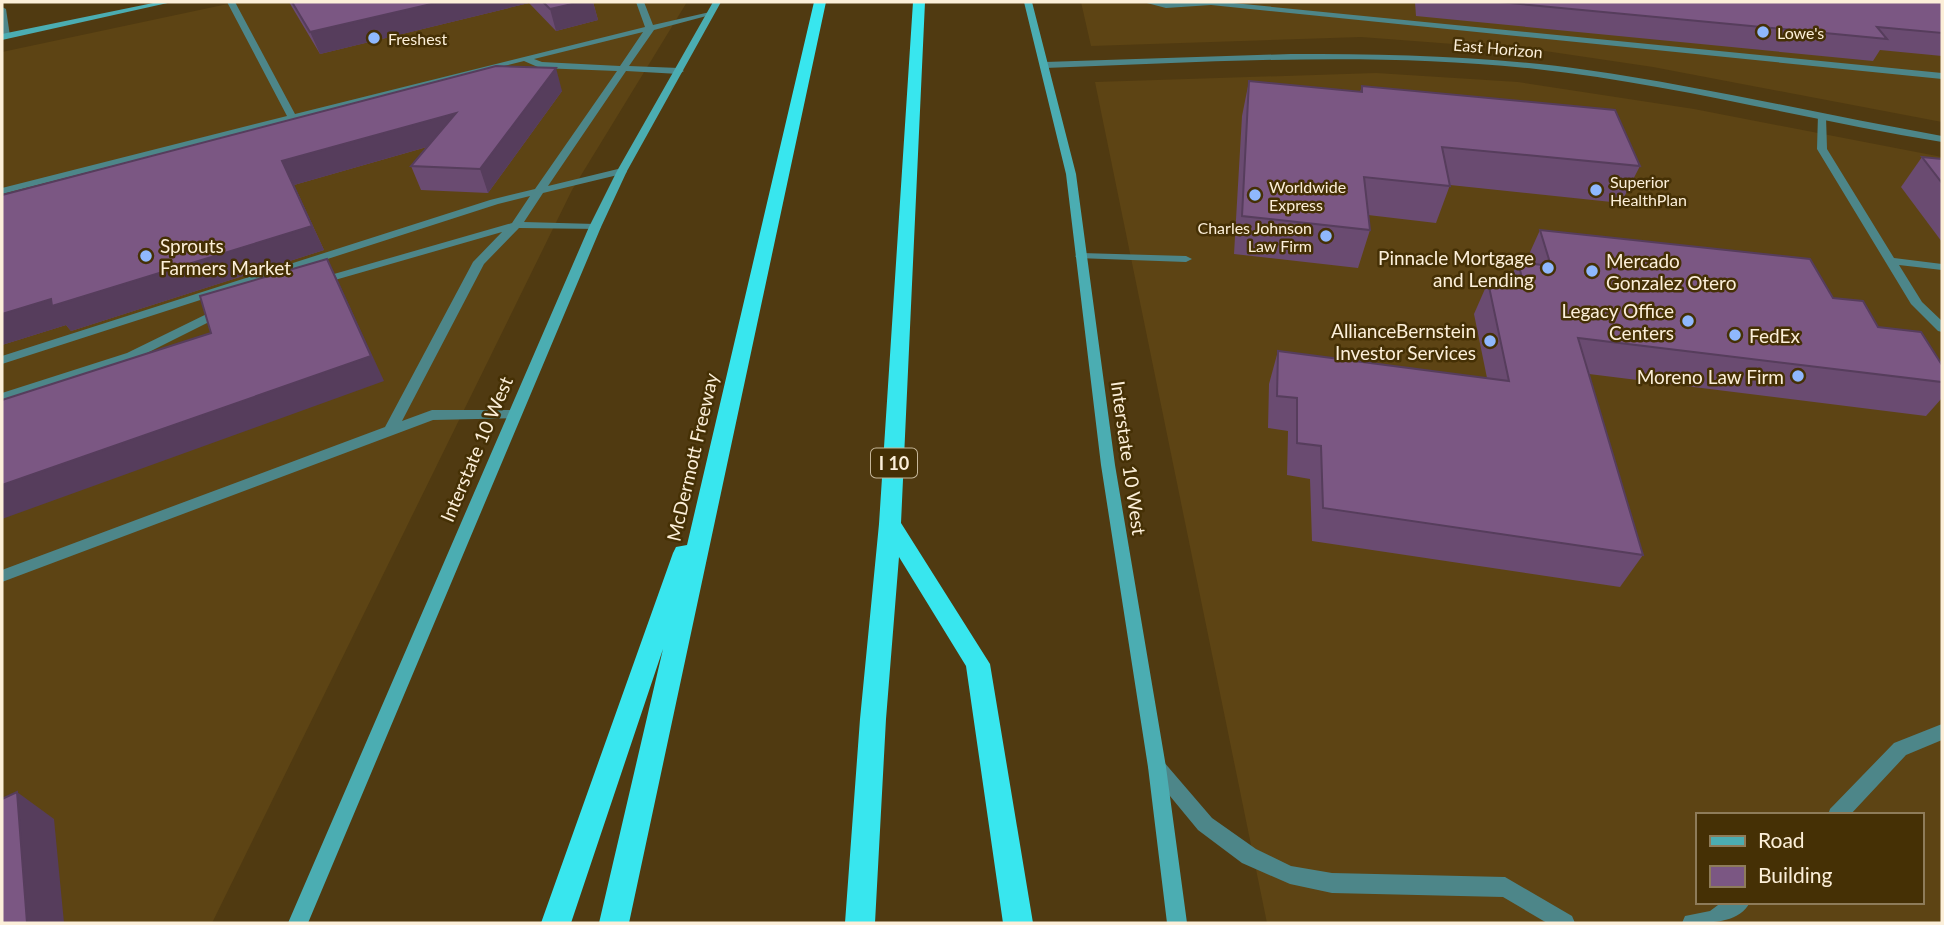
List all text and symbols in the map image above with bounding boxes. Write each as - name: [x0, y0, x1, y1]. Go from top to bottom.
- place label: Lowe's: [1777, 23, 1824, 42]
- marker: Lowe's: [1755, 24, 1771, 40]
- place label: Freshest: [388, 29, 448, 48]
- marker: Freshest: [366, 30, 382, 46]
- street label: East Horizon: [1453, 35, 1543, 61]
- place label: Superior HealthPlan: [1610, 172, 1687, 209]
- place label: Worldwide Express: [1269, 177, 1346, 214]
- marker: Superior HealthPlan: [1588, 182, 1604, 198]
- marker: Worldwide Express: [1247, 187, 1263, 203]
- place label: Charles Johnson Law Firm: [1197, 218, 1312, 255]
- marker: Charles Johnson Law Firm: [1318, 228, 1334, 244]
- place label: Sprouts Farmers Market: [160, 234, 291, 279]
- place label: Pinnacle Mortgage and Lending: [1378, 246, 1534, 291]
- marker: Sprouts Farmers Market: [138, 248, 154, 264]
- place label: Mercado Gonzalez Otero: [1606, 249, 1736, 294]
- marker: Pinnacle Mortgage and Lending: [1540, 260, 1556, 276]
- marker: Mercado Gonzalez Otero: [1584, 263, 1600, 279]
- place label: Legacy Office Centers: [1561, 299, 1674, 344]
- marker: Legacy Office Centers: [1680, 313, 1696, 329]
- place label: AllianceBernstein Investor Services: [1331, 319, 1476, 364]
- place label: FedEx: [1749, 324, 1800, 347]
- marker: FedEx: [1727, 327, 1743, 343]
- marker: AllianceBernstein Investor Services: [1482, 333, 1498, 349]
- place label: Moreno Law Firm: [1637, 365, 1784, 388]
- marker: Moreno Law Firm: [1790, 368, 1806, 384]
- street label: McDermott Freeway: [661, 370, 723, 543]
- street label: Interstate 10 West: [435, 373, 517, 525]
- street label: Interstate 10 West: [1107, 379, 1151, 537]
- road number: I 10: [871, 448, 917, 477]
- legend: [1696, 813, 1923, 904]
- text: Road: [1758, 827, 1805, 852]
- text: Building: [1758, 862, 1833, 887]

